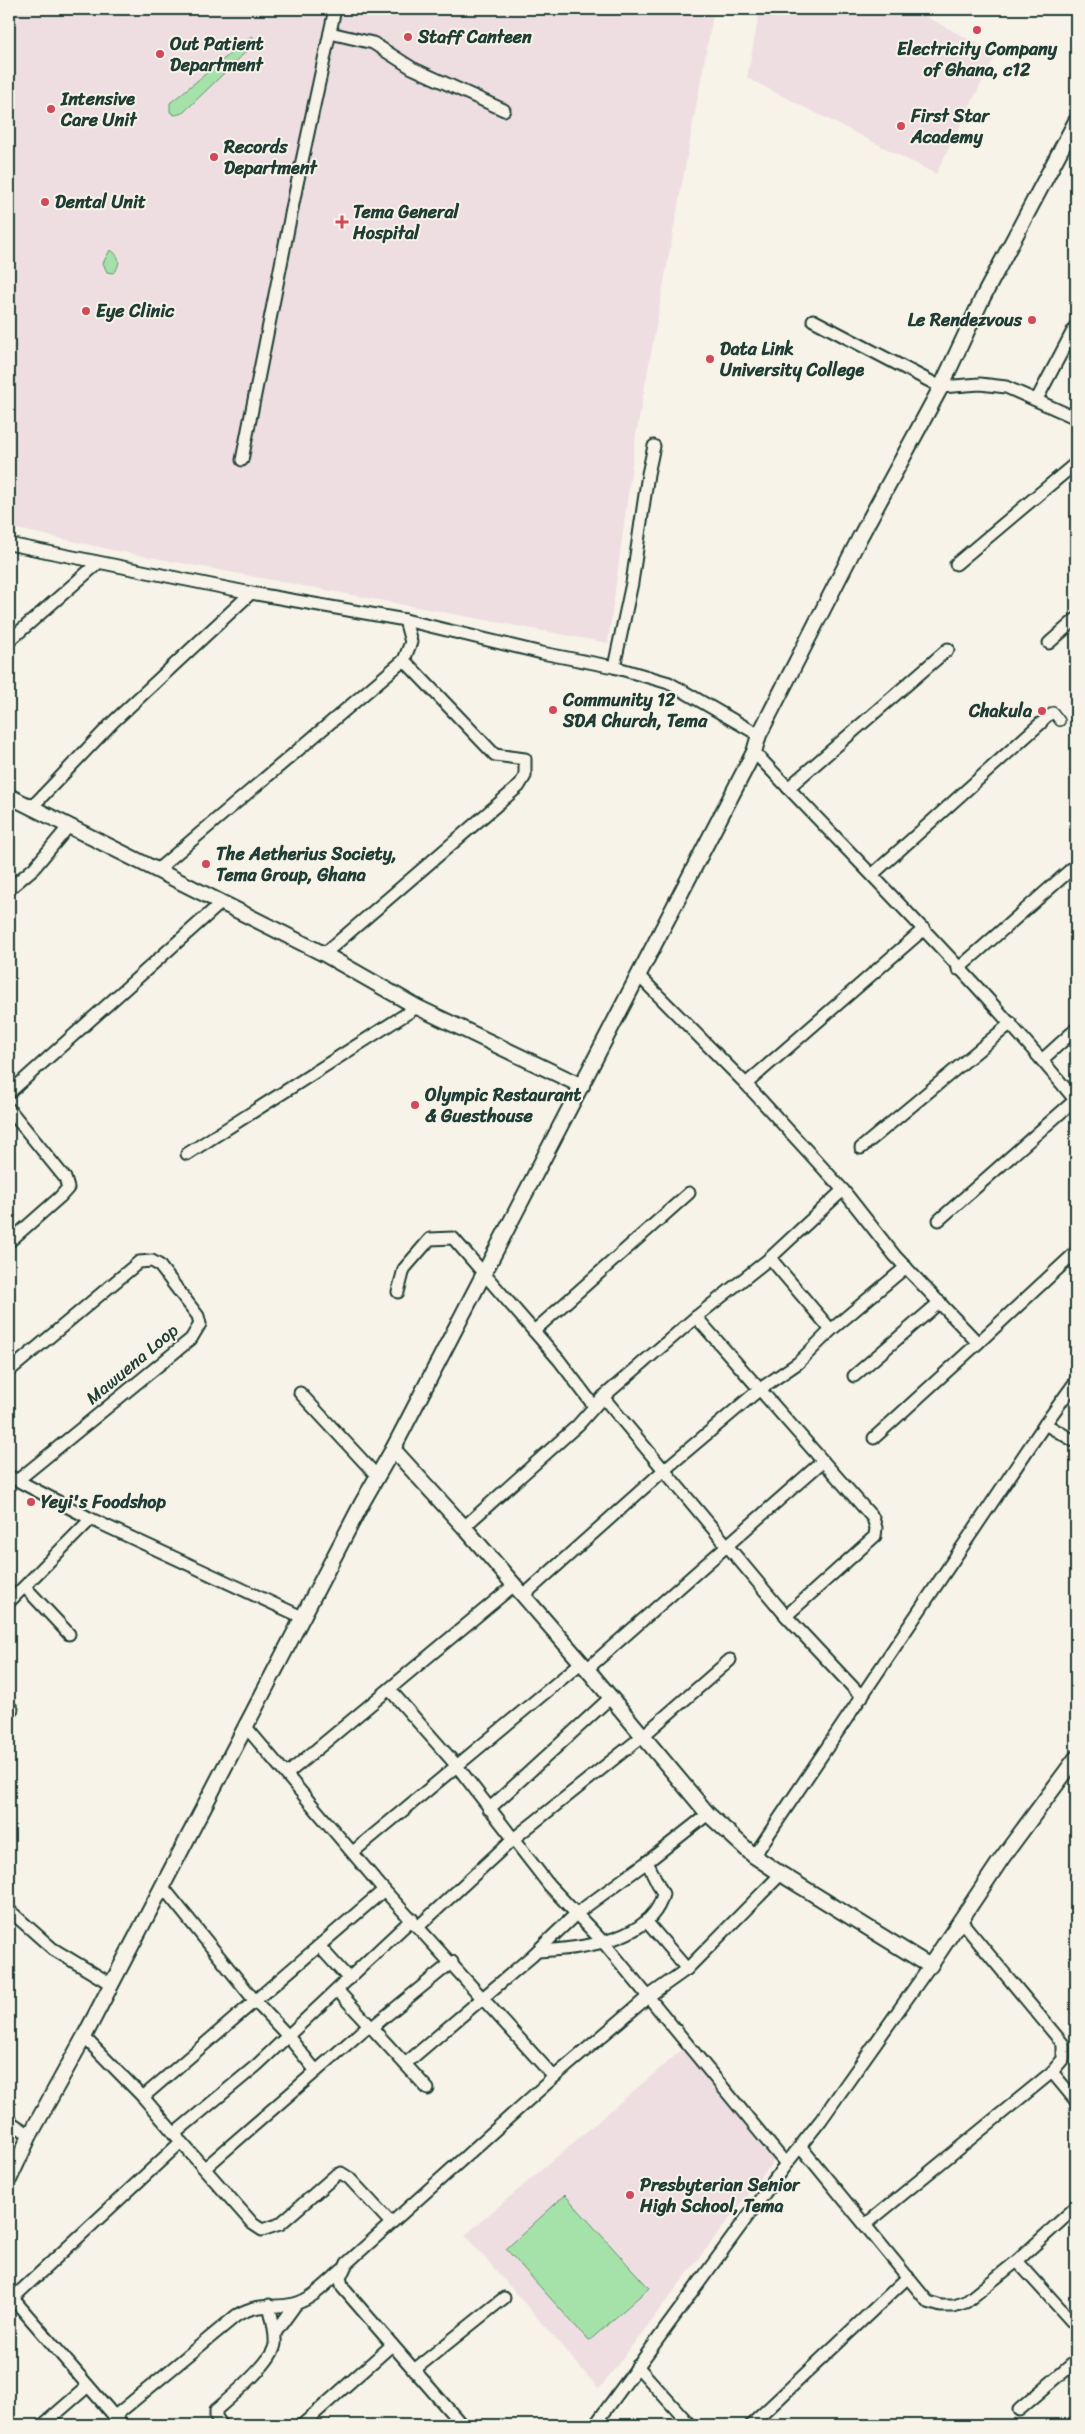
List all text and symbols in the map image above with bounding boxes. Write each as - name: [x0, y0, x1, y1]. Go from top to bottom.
- place label: Staff Canteen: [417, 21, 532, 53]
- marker: Electricity Company of Ghana, c12: [971, 24, 983, 36]
- place label: Out Patient Department: [170, 28, 264, 81]
- marker: Staff Canteen: [402, 31, 414, 43]
- place label: Electricity Company of Ghana, c12: [897, 33, 1058, 86]
- marker: Out Patient Department: [154, 48, 166, 60]
- place label: Intensive Care Unit: [60, 83, 138, 136]
- place label: First Star Academy: [910, 100, 991, 153]
- marker: Intensive Care Unit: [45, 103, 57, 115]
- marker: First Star Academy: [895, 120, 907, 132]
- place label: Records Department: [223, 131, 318, 184]
- marker: Records Department: [208, 151, 220, 163]
- place label: Dental Unit: [55, 186, 146, 218]
- marker: Dental Unit: [39, 196, 51, 208]
- place label: Tema General Hospital: [352, 196, 459, 249]
- marker: Tema General Hospital: [335, 215, 349, 229]
- place label: Eye Clinic: [96, 295, 175, 327]
- place label: Le Rendezvous: [908, 304, 1023, 336]
- marker: Eye Clinic: [80, 305, 92, 317]
- marker: Le Rendezvous: [1026, 314, 1038, 326]
- place label: Data Link University College: [720, 333, 865, 386]
- marker: Data Link University College: [704, 353, 716, 365]
- place label: Community 12 SDA Church, Tema: [562, 684, 708, 737]
- place label: Chakula: [968, 695, 1033, 727]
- marker: Community 12 SDA Church, Tema: [547, 704, 559, 716]
- marker: Chakula: [1036, 705, 1048, 717]
- place label: The Aetherius Society, Tema Group, Ghana: [216, 838, 397, 891]
- marker: The Aetherius Society, Tema Group, Ghana: [200, 858, 212, 870]
- place label: Olympic Restaurant & Guesthouse: [425, 1079, 581, 1132]
- marker: Olympic Restaurant & Guesthouse: [409, 1099, 421, 1111]
- street label: Mawuena Loop: [78, 1315, 186, 1413]
- place label: Yeyi's Foodshop: [41, 1486, 166, 1518]
- marker: Yeyi's Foodshop: [25, 1496, 37, 1508]
- place label: Presbyterian Senior High School, Tema: [639, 2169, 801, 2222]
- marker: Presbyterian Senior High School, Tema: [624, 2189, 636, 2201]

